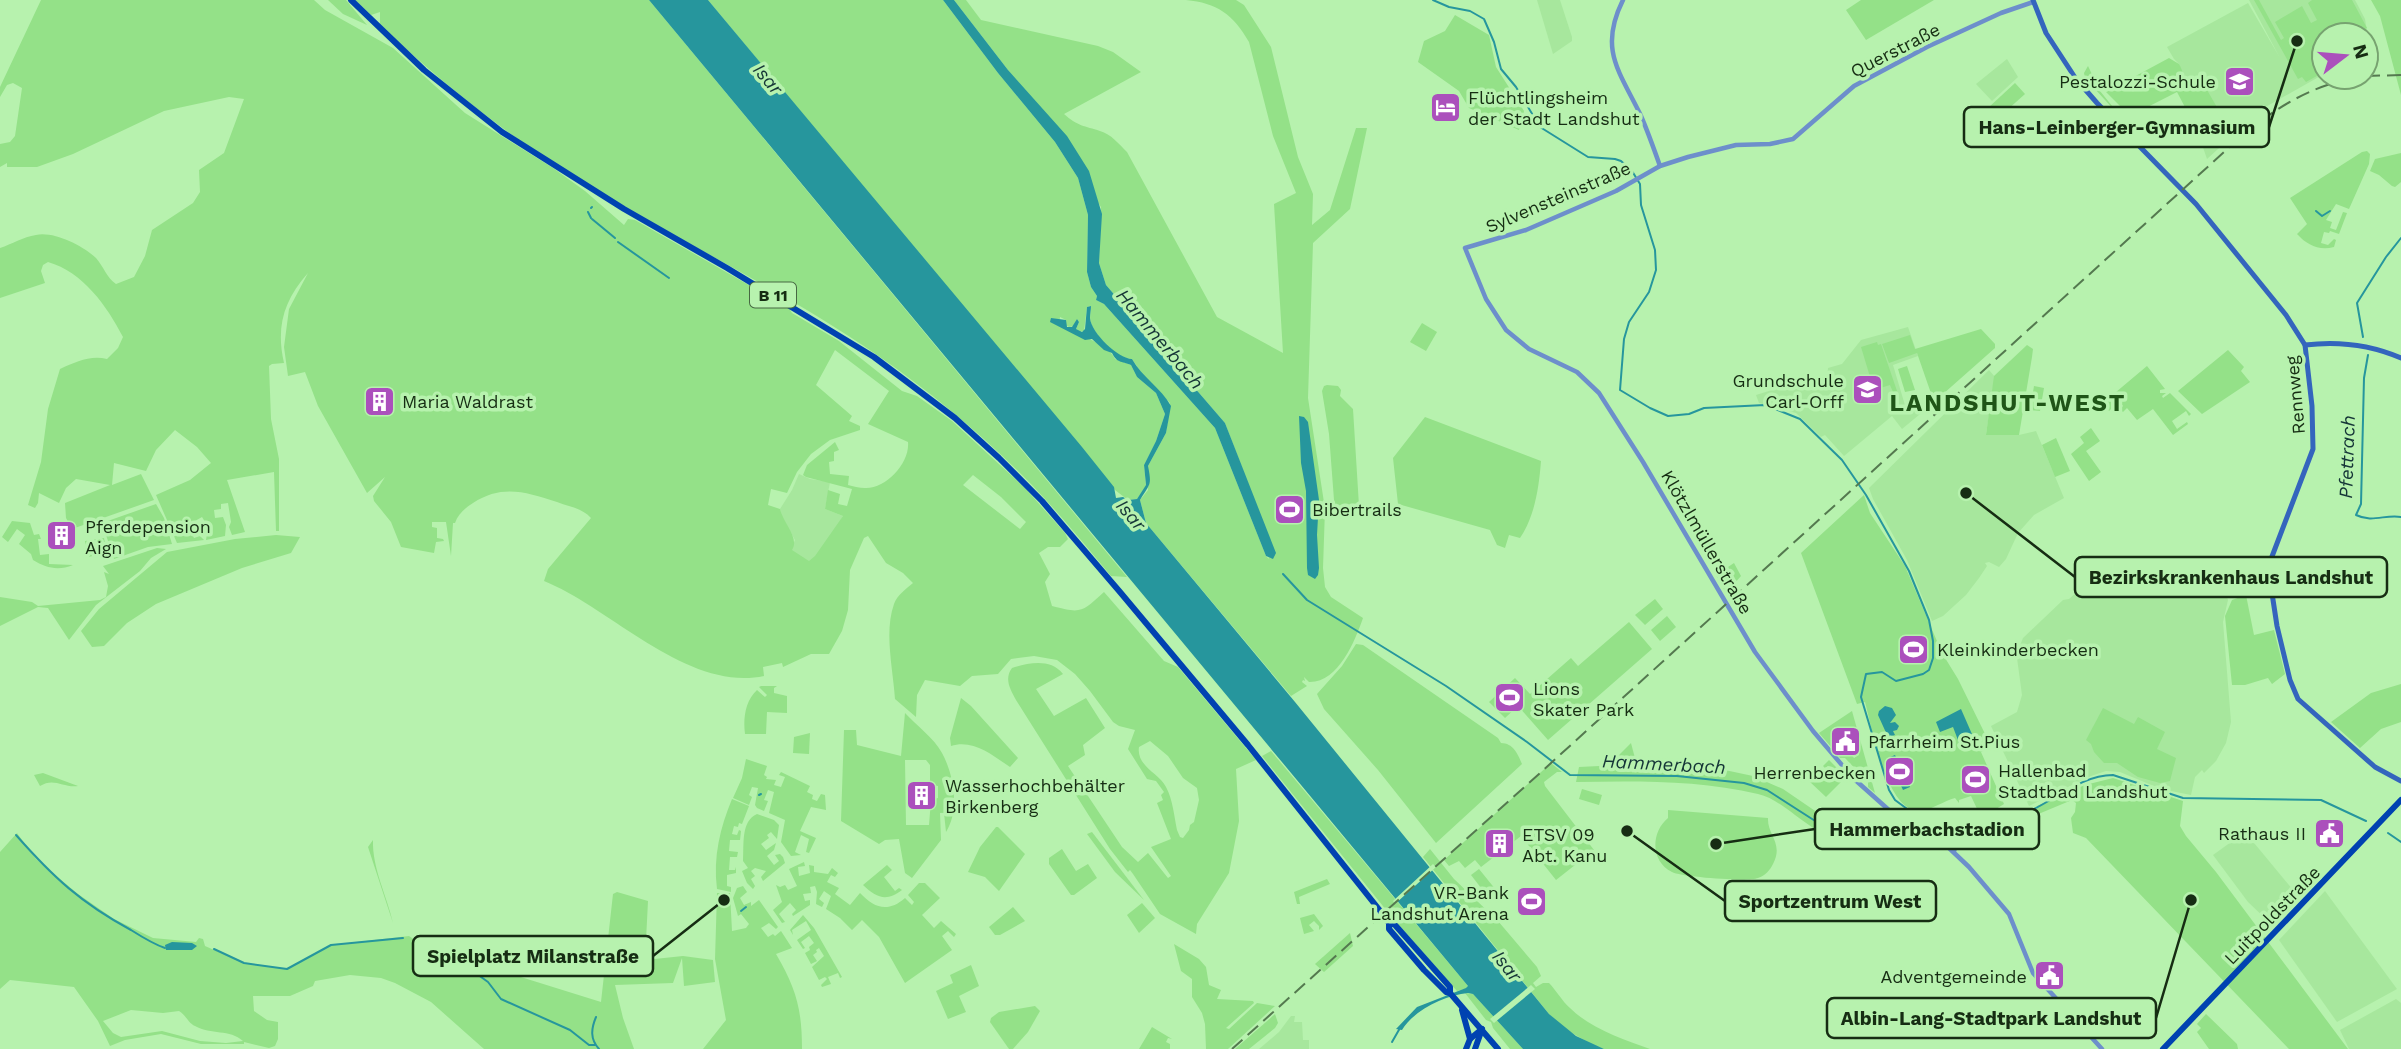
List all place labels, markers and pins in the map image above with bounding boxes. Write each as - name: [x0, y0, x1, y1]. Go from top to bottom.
- school or university icon: Pestalozzi-Schule: [2222, 64, 2256, 98]
- place label: Pestalozzi-Schule: [2059, 71, 2216, 92]
- place label: Flüchtlingsheim der Stadt Landshut: [1468, 87, 1640, 129]
- hotel icon: Flüchtlingsheim der Stadt Landshut: [1428, 90, 1462, 124]
- callout: Hans-Leinberger-Gymnasium: [1964, 107, 2269, 147]
- place label: Grundschule Carl-Orff: [1732, 370, 1844, 412]
- school or university icon: Grundschule Carl-Orff: [1850, 373, 1884, 407]
- building icon: Maria Waldrast: [362, 384, 396, 418]
- place label: Maria Waldrast: [402, 391, 533, 412]
- sports icon: Bibertrails: [1272, 492, 1306, 526]
- place label: Bibertrails: [1312, 499, 1402, 520]
- place label: Pferdepension Aign: [85, 516, 211, 558]
- building icon: Pferdepension Aign: [45, 519, 79, 553]
- callout: Bezirkskrankenhaus Landshut: [2075, 557, 2387, 597]
- sports icon: Kleinkinderbecken: [1897, 632, 1931, 666]
- place label: Kleinkinderbecken: [1937, 639, 2099, 660]
- place label: Lions Skater Park: [1533, 678, 1634, 720]
- sports icon: Lions Skater Park: [1493, 681, 1527, 715]
- public building icon: Pfarrheim St.Pius: [1828, 724, 1862, 758]
- place label: Pfarrheim St.Pius: [1868, 731, 2020, 752]
- sports icon: Herrenbecken: [1882, 755, 1916, 789]
- place label: Hallenbad Stadtbad Landshut: [1998, 760, 2168, 802]
- place label: Herrenbecken: [1753, 762, 1876, 783]
- sports icon: Hallenbad Stadtbad Landshut: [1958, 763, 1992, 797]
- place label: Wasserhochbehälter Birkenberg: [945, 775, 1125, 817]
- building icon: Wasserhochbehälter Birkenberg: [905, 778, 939, 812]
- callout: Hammerbachstadion: [1815, 809, 2039, 849]
- public building icon: Rathaus II: [2312, 816, 2346, 850]
- place label: Rathaus II: [2218, 823, 2306, 844]
- place label: ETSV 09 Abt. Kanu: [1522, 824, 1607, 866]
- building icon: ETSV 09 Abt. Kanu: [1482, 827, 1516, 861]
- callout: Sportzentrum West: [1725, 881, 1936, 921]
- place label: VR-Bank Landshut Arena: [1370, 882, 1509, 924]
- sports icon: VR-Bank Landshut Arena: [1515, 885, 1549, 919]
- callout: Spielplatz Milanstraße: [413, 936, 653, 976]
- public building icon: Adventgemeinde: [2033, 959, 2067, 993]
- place label: Adventgemeinde: [1881, 966, 2027, 987]
- callout: Albin-Lang-Stadtpark Landshut: [1827, 998, 2156, 1038]

